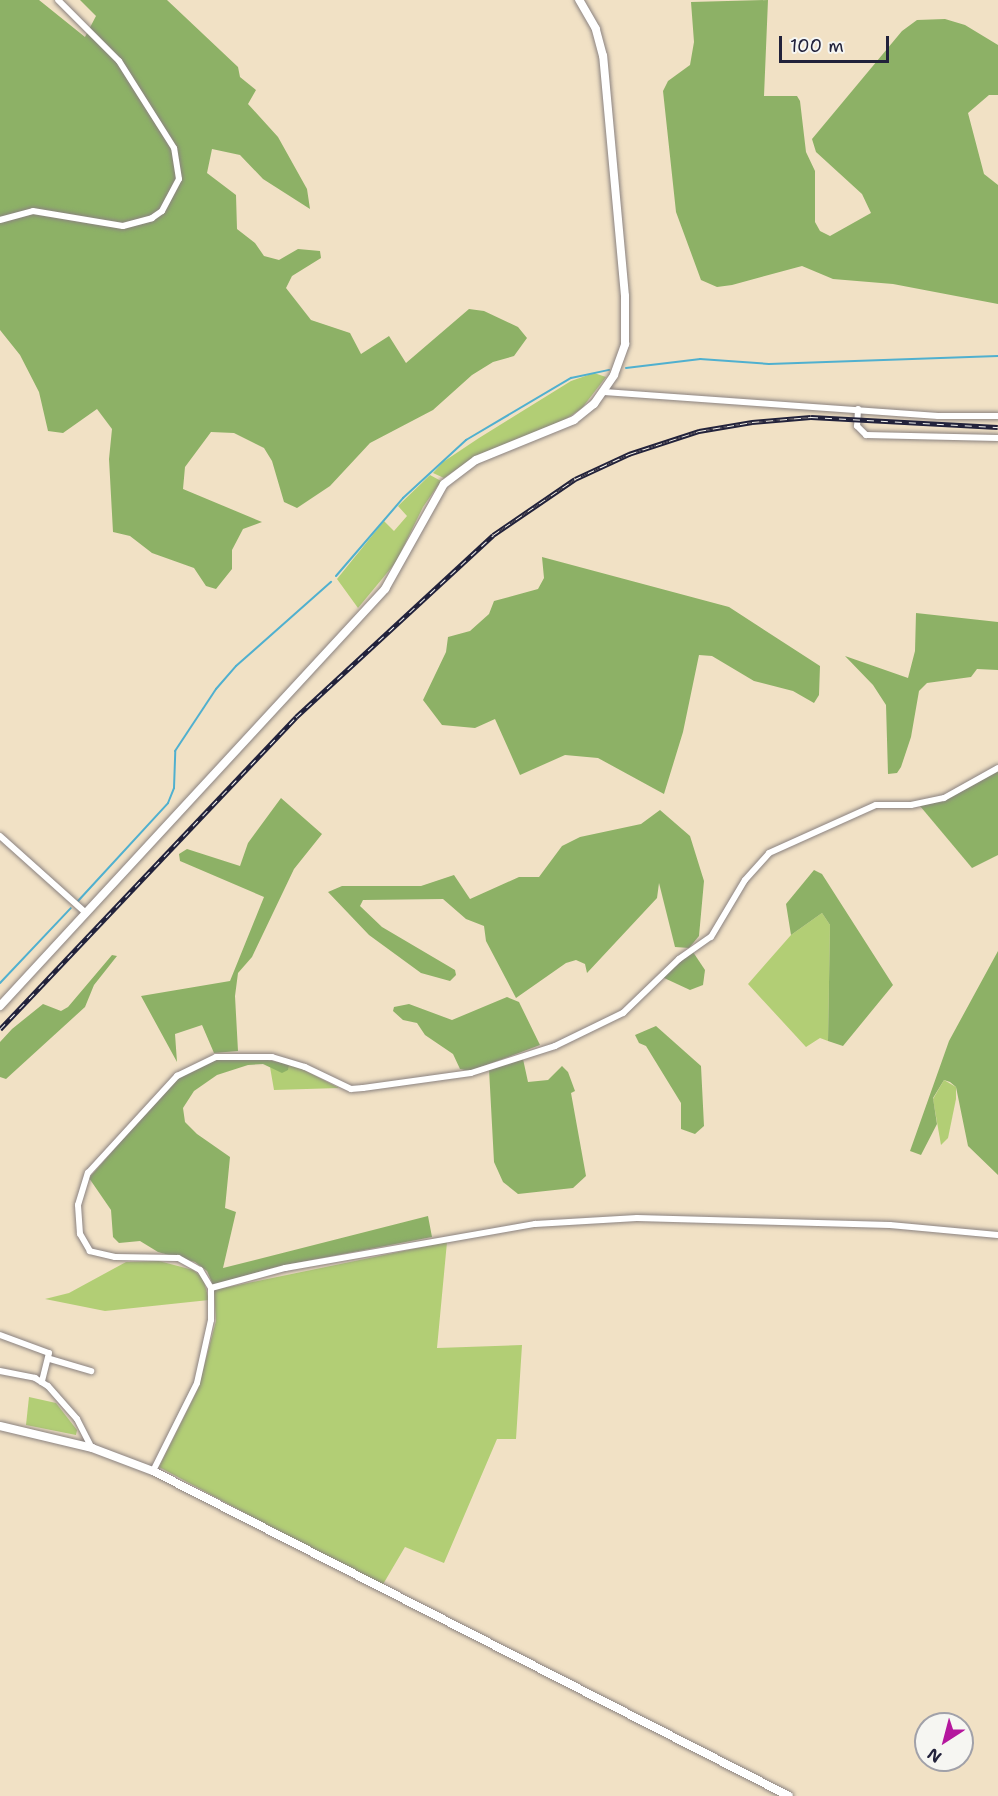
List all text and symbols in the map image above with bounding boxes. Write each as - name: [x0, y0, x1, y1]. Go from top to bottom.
- scale bar: [782, 24, 892, 62]
- text: 100 m: [790, 34, 844, 58]
- north arrow: [914, 1712, 974, 1772]
- text: N: [923, 1743, 946, 1768]

